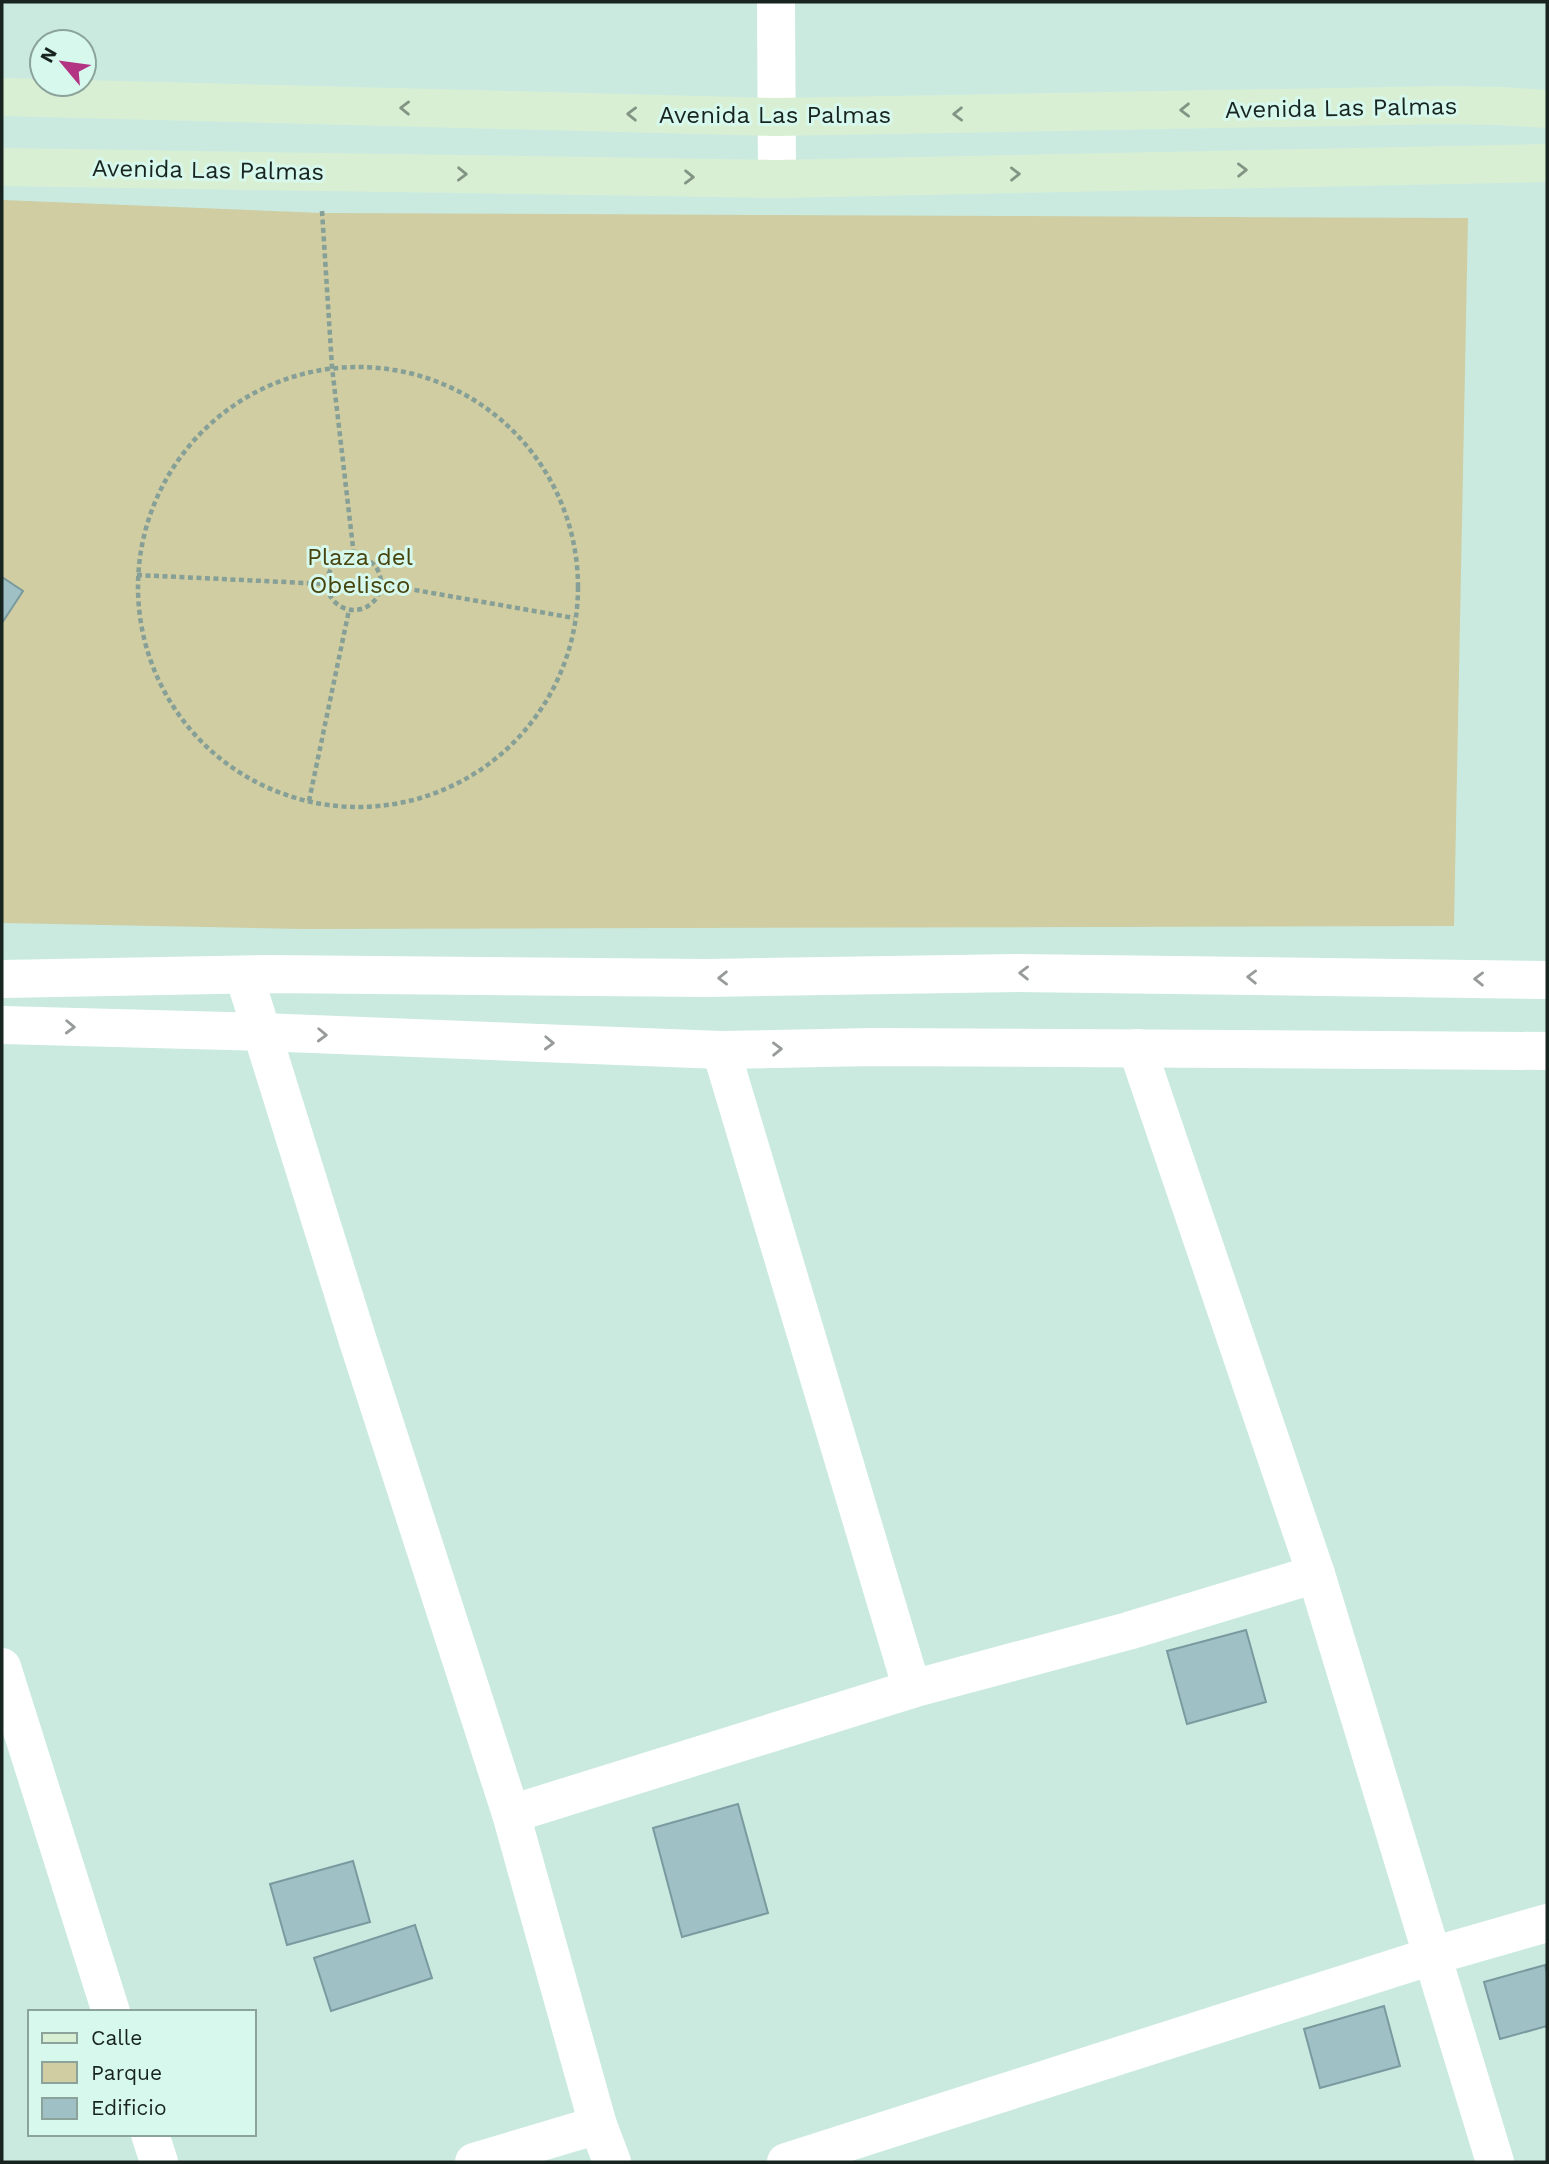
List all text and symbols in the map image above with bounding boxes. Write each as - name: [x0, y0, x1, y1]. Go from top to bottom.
- north arrow: [28, 28, 98, 98]
- text: N: [35, 43, 62, 67]
- street label: Avenida Las Palmas: [1225, 92, 1457, 124]
- one-way arrow: [399, 100, 410, 115]
- street label: Avenida Las Palmas: [659, 101, 891, 129]
- one-way arrow: [1179, 102, 1190, 118]
- one-way arrow: [627, 106, 638, 121]
- one-way arrow: [952, 106, 962, 122]
- street label: Avenida Las Palmas: [92, 154, 324, 186]
- one-way arrow: [1238, 162, 1248, 178]
- one-way arrow: [457, 166, 468, 182]
- one-way arrow: [1010, 166, 1021, 182]
- one-way arrow: [684, 170, 695, 185]
- park label: Plaza del Obelisco: [307, 543, 414, 599]
- one-way arrow: [1018, 965, 1029, 981]
- one-way arrow: [1246, 969, 1256, 985]
- one-way arrow: [717, 970, 728, 986]
- one-way arrow: [1473, 971, 1484, 987]
- one-way arrow: [65, 1019, 76, 1034]
- one-way arrow: [317, 1027, 328, 1042]
- one-way arrow: [544, 1036, 555, 1051]
- one-way arrow: [772, 1041, 782, 1057]
- legend: [28, 2010, 256, 2136]
- text: Calle: [91, 2025, 142, 2050]
- text: Parque: [91, 2060, 162, 2085]
- text: Edificio: [91, 2095, 167, 2120]

